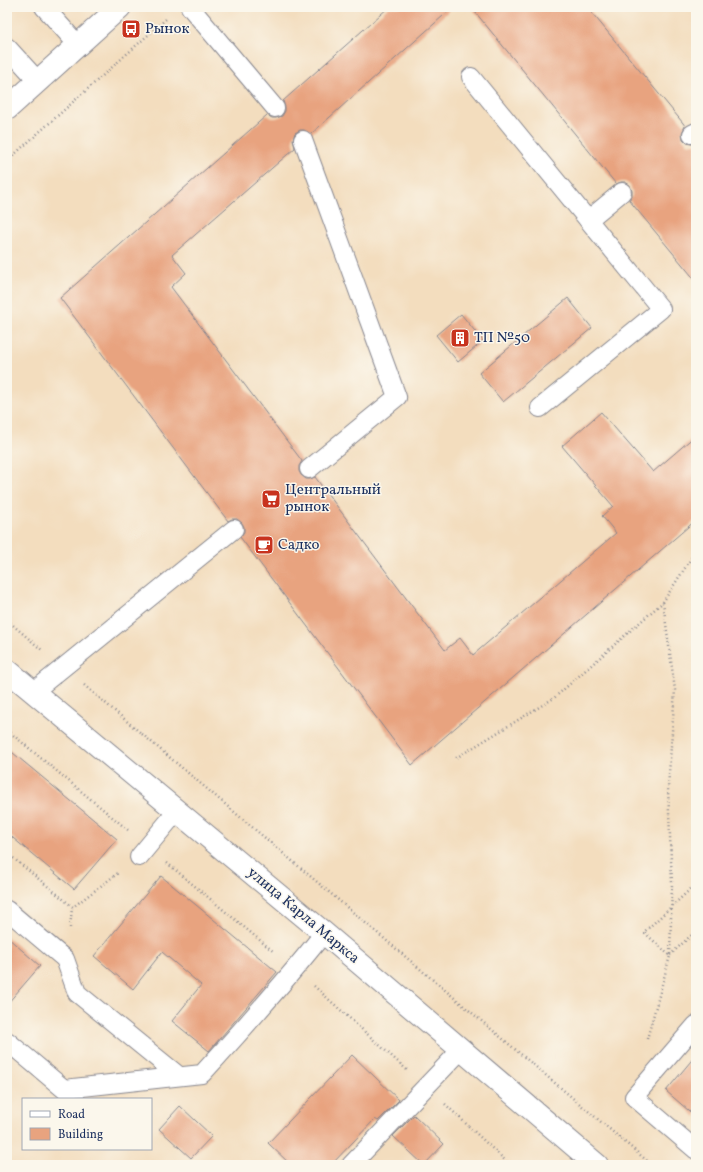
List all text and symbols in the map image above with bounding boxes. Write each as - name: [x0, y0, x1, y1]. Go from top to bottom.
- bus stop icon: Рынок: [120, 18, 142, 40]
- place label: Рынок: [145, 19, 189, 40]
- building icon: ТП №50: [449, 327, 471, 349]
- place label: ТП №50: [474, 328, 530, 349]
- place label: Центральный рынок: [285, 480, 381, 518]
- supermarket icon: Центральный рынок: [260, 488, 282, 510]
- cafe icon: Садко: [253, 534, 275, 556]
- place label: Садко: [278, 535, 320, 556]
- street label: улица Карла Маркса: [242, 863, 364, 969]
- legend: [22, 1098, 152, 1150]
- text: Road: [58, 1107, 85, 1123]
- text: Building: [58, 1127, 103, 1143]

